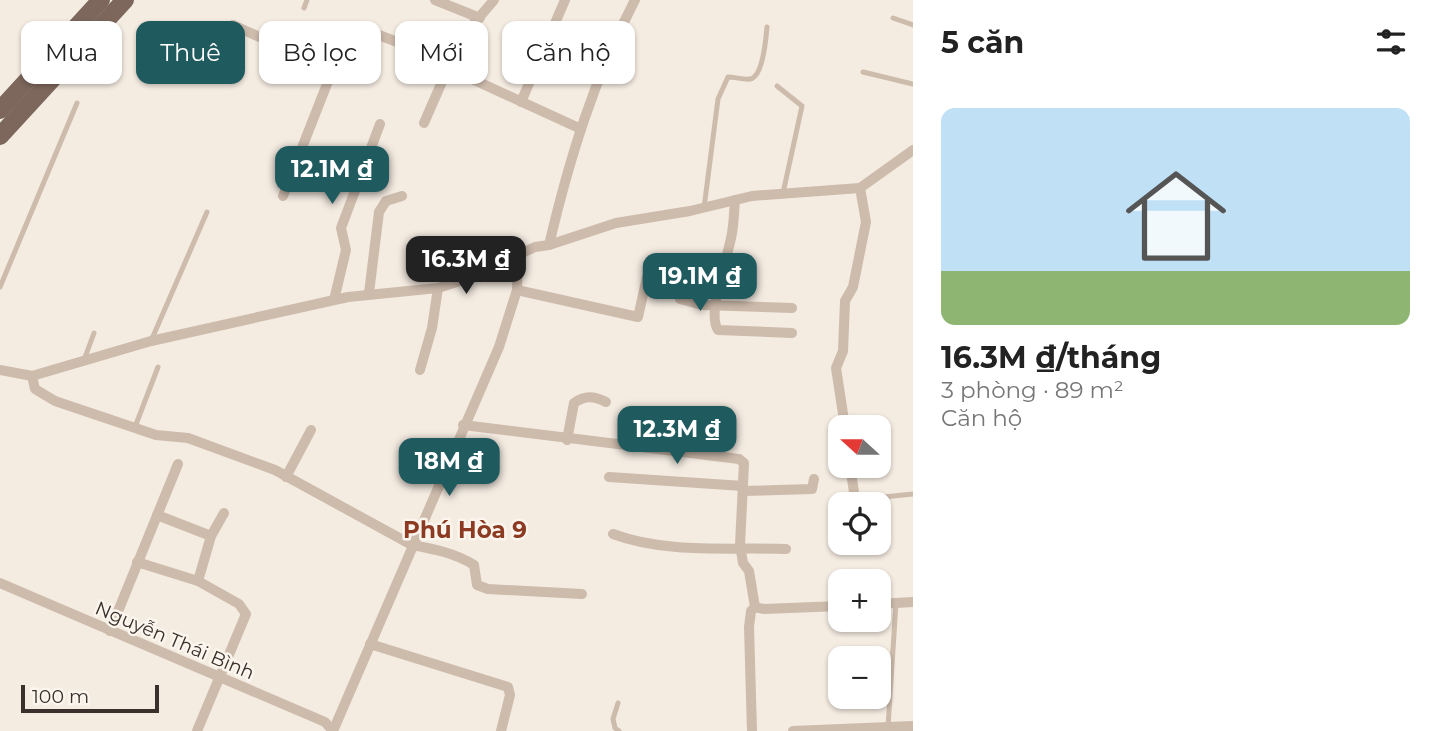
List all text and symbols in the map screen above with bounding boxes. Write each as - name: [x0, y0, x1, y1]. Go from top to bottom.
- chip: Mua: [21, 21, 122, 84]
- chip: Thuê: [136, 21, 245, 84]
- chip: Bộ lọc: [259, 21, 381, 84]
- chip: Mới: [395, 21, 488, 84]
- chip: Căn hộ: [502, 21, 635, 84]
- icon: filters: [1372, 23, 1410, 61]
- text: 5 căn: [941, 24, 1024, 61]
- pin: 12.1M ₫: [267, 146, 397, 206]
- icon: home: [1113, 153, 1239, 279]
- text: 12.1M ₫: [291, 155, 373, 183]
- pin: 16.3M ₫: [401, 236, 531, 296]
- text: 16.3M ₫: [422, 245, 510, 273]
- pin: 19.1M ₫: [635, 254, 765, 313]
- text: 19.1M ₫: [659, 262, 741, 290]
- text: 16.3M ₫/tháng: [941, 339, 1161, 376]
- text: 3 phòng · 89 m²: [941, 376, 1124, 404]
- text: Căn hộ: [941, 404, 1022, 432]
- pin: 12.3M ₫: [612, 406, 742, 466]
- text: 12.3M ₫: [633, 415, 721, 443]
- north arrow: [828, 415, 891, 478]
- map controls: [828, 415, 891, 709]
- pin: 18M ₫: [400, 438, 498, 498]
- text: 18M ₫: [415, 447, 483, 475]
- button: locate: [828, 492, 891, 555]
- district label: Phú Hòa 9: [403, 516, 527, 544]
- button: +: [828, 569, 891, 632]
- street label: Nguyễn Thái Bình: [92, 597, 258, 684]
- button: −: [828, 646, 891, 709]
- scale bar: [21, 682, 159, 714]
- text: 100 m: [32, 685, 89, 708]

